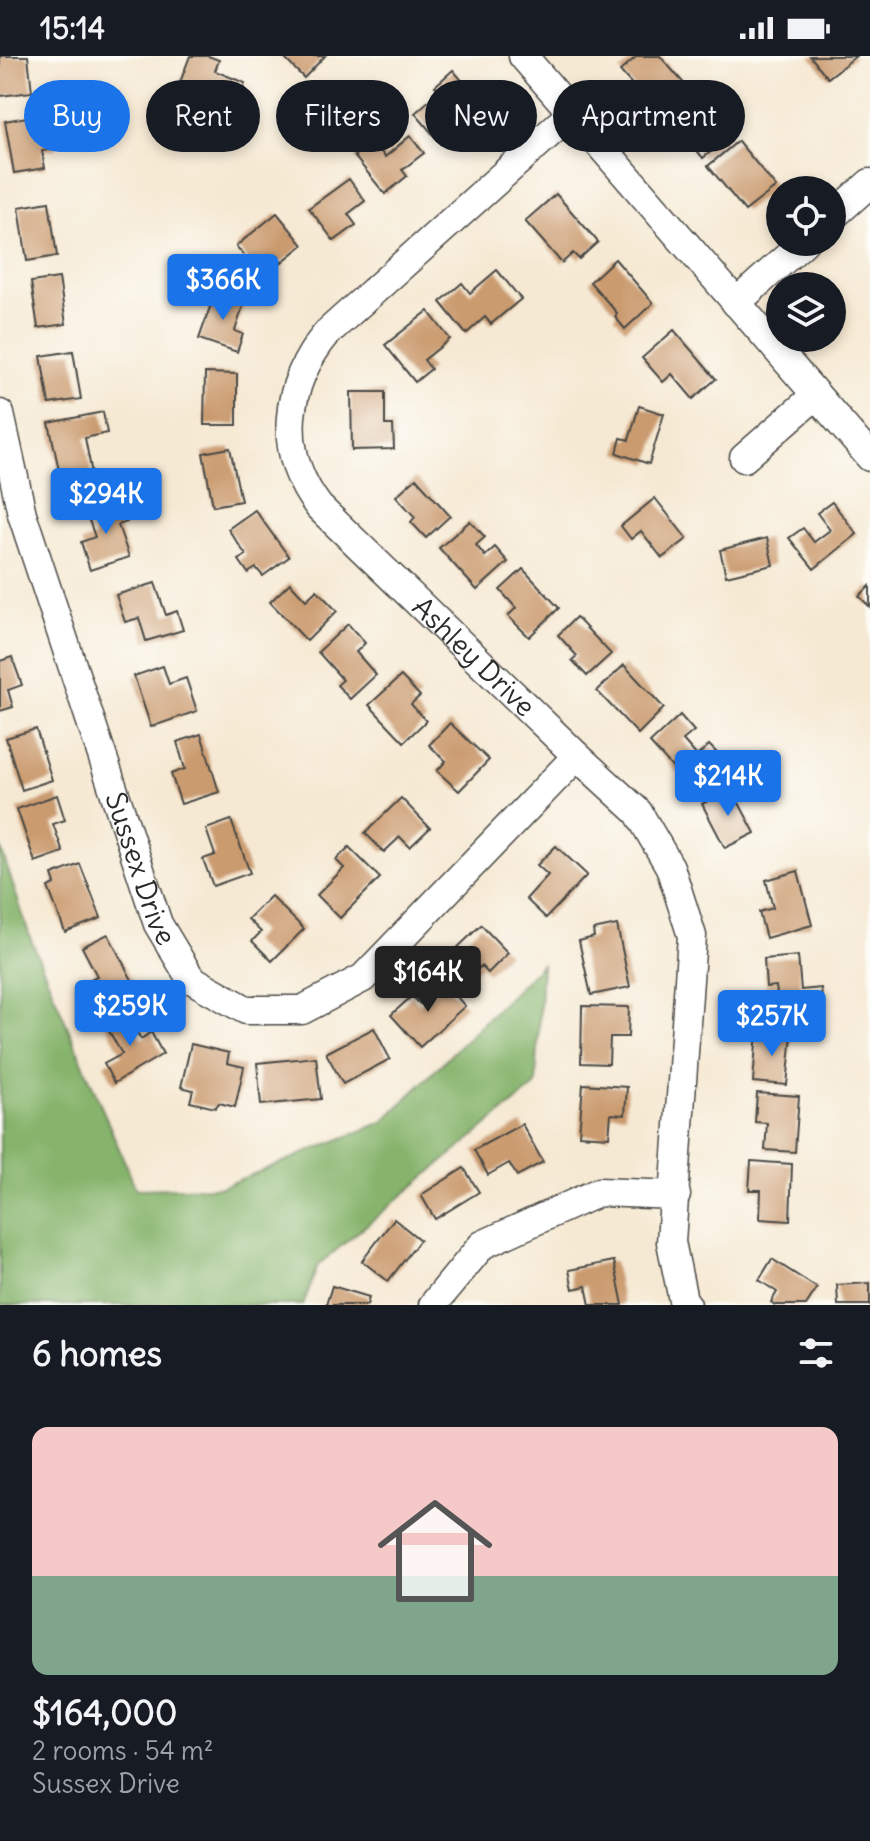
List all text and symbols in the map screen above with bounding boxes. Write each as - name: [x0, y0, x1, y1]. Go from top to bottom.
- text: 15:14: [40, 9, 105, 47]
- chip: Buy: [24, 80, 130, 152]
- chip: Rent: [146, 80, 260, 152]
- chip: Filters: [276, 80, 409, 152]
- chip: New: [425, 80, 537, 152]
- chip: Apartment: [553, 80, 745, 152]
- map controls: [766, 176, 846, 352]
- button: locate: [766, 176, 846, 256]
- pin: $366K: [167, 254, 279, 322]
- text: $366K: [185, 263, 261, 296]
- button: layers: [766, 272, 846, 352]
- pin: $294K: [50, 468, 162, 536]
- text: $294K: [69, 477, 143, 510]
- street label: Ashley Drive: [405, 589, 543, 724]
- pin: $214K: [672, 750, 784, 818]
- text: $214K: [693, 759, 763, 792]
- street label: Sussex Drive: [97, 787, 184, 951]
- pin: $164K: [372, 946, 484, 1014]
- text: $164K: [393, 955, 463, 988]
- pin: $259K: [74, 980, 186, 1048]
- text: $259K: [93, 989, 167, 1022]
- pin: $257K: [716, 990, 828, 1058]
- text: $257K: [736, 999, 808, 1032]
- icon: filters: [794, 1331, 838, 1375]
- text: 6 homes: [32, 1332, 162, 1375]
- icon: home: [363, 1479, 507, 1623]
- text: $164,000: [32, 1691, 177, 1734]
- text: 2 rooms · 54 m²: [32, 1734, 214, 1767]
- text: Sussex Drive: [32, 1767, 180, 1800]

